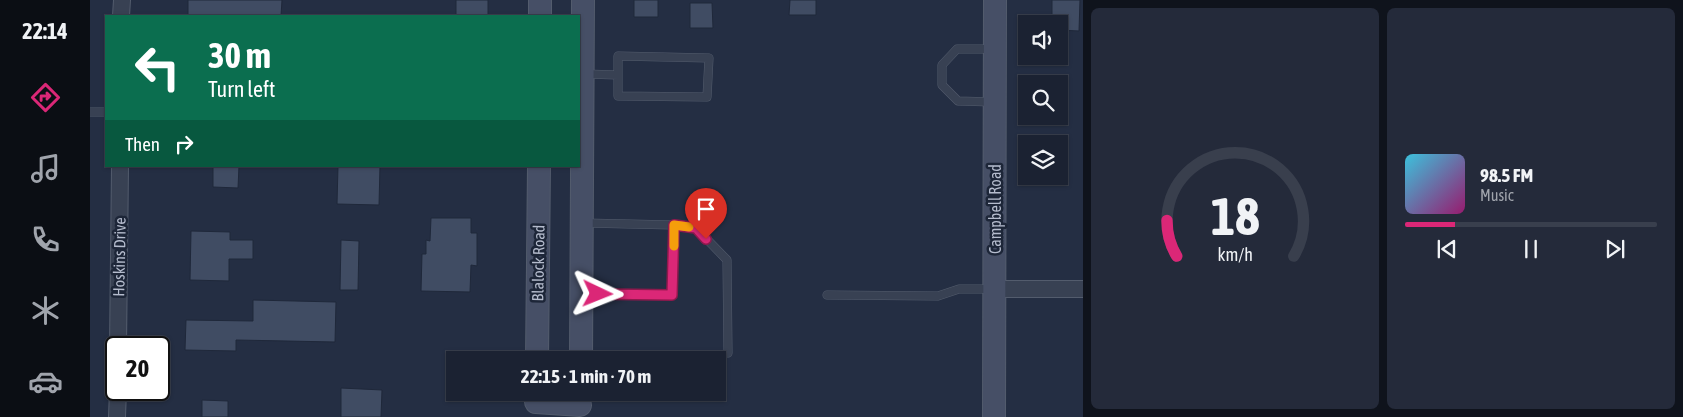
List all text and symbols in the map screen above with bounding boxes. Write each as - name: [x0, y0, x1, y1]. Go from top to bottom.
- map controls: [1018, 15, 1068, 185]
- button: sound: [1018, 15, 1068, 65]
- text: 22:14: [22, 18, 68, 44]
- icon: left: [125, 35, 190, 100]
- text: 30 m: [208, 35, 271, 75]
- button: search: [1018, 75, 1068, 125]
- text: Turn left: [208, 76, 275, 102]
- icon: directions: [28, 80, 63, 115]
- icon: right: [170, 130, 198, 158]
- text: Then: [125, 133, 160, 155]
- button: layers: [1018, 135, 1068, 185]
- icon: music: [28, 151, 63, 186]
- street label: Campbell Road: [986, 164, 1005, 254]
- text: 98.5 FM: [1480, 164, 1533, 186]
- text: 18: [1211, 186, 1259, 246]
- text: Music: [1480, 186, 1514, 204]
- pin: [685, 188, 727, 239]
- icon: arrive: [692, 195, 720, 223]
- street label: Hoskins Drive: [109, 217, 129, 297]
- icon: phone: [28, 222, 63, 257]
- street label: Blalock Road: [528, 225, 548, 301]
- icon: previous: [1433, 235, 1461, 263]
- icon: pause: [1517, 235, 1545, 263]
- icon: next: [1601, 235, 1629, 263]
- text: km/h: [1217, 244, 1253, 265]
- position arrow: [571, 267, 623, 319]
- icon: climate: [28, 293, 63, 328]
- speed limit sign: 20: [105, 336, 170, 401]
- icon: car: [28, 364, 63, 399]
- text: 22:15 · 1 min · 70 m: [521, 365, 651, 387]

